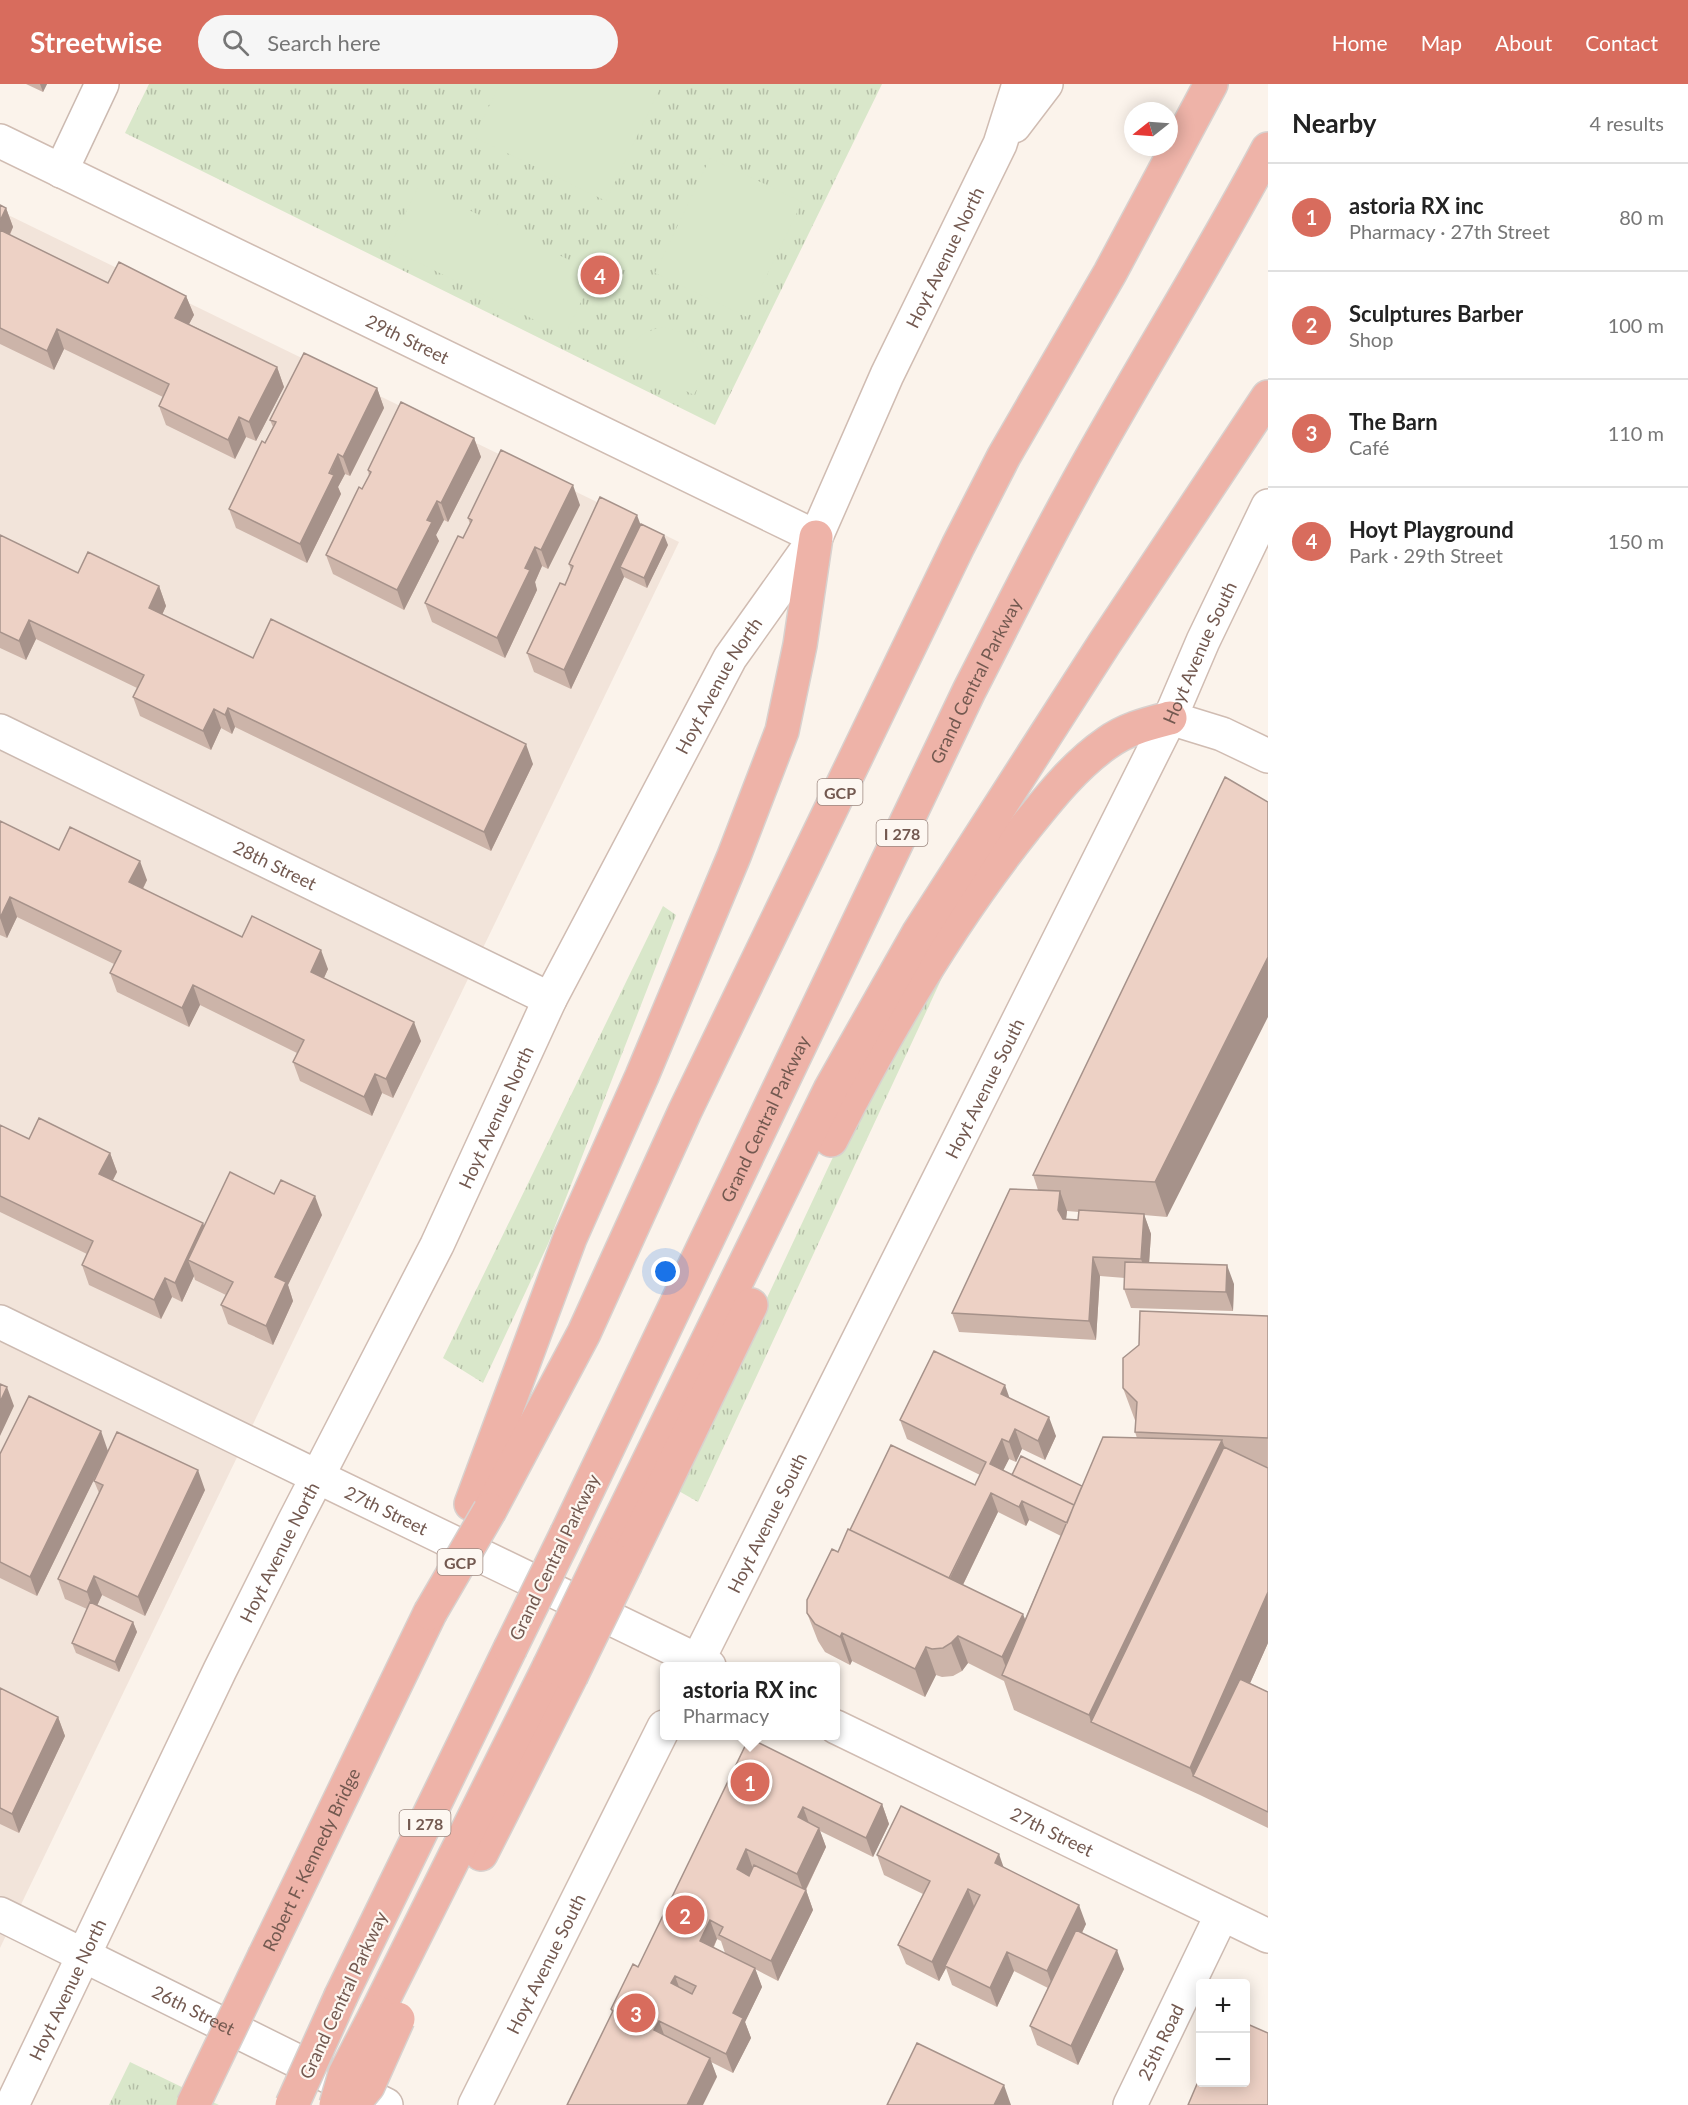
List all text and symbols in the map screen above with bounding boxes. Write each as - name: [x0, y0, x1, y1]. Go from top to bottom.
- search box: [198, 15, 618, 69]
- text: Streetwise: [30, 25, 162, 59]
- icon: search: [219, 26, 252, 59]
- text: Search here: [267, 29, 381, 56]
- text: Home: [1332, 30, 1388, 55]
- text: Map: [1421, 30, 1462, 55]
- text: About: [1495, 30, 1552, 55]
- text: Contact: [1585, 30, 1658, 55]
- north arrow: [1124, 102, 1178, 156]
- text: Nearby: [1292, 107, 1377, 139]
- text: 4 results: [1589, 111, 1664, 135]
- street label: Hoyt Avenue North: [901, 183, 988, 331]
- text: astoria RX inc: [1349, 192, 1484, 219]
- text: 1: [1306, 205, 1317, 229]
- text: 80 m: [1619, 205, 1664, 229]
- text: Pharmacy · 27th Street: [1349, 219, 1550, 243]
- pin: 4: [580, 252, 620, 297]
- text: Sculptures Barber: [1349, 300, 1523, 327]
- street label: 29th Street: [363, 309, 453, 368]
- text: 2: [1306, 313, 1317, 337]
- text: 100 m: [1608, 313, 1664, 337]
- text: Shop: [1349, 327, 1393, 351]
- text: The Barn: [1349, 408, 1438, 435]
- text: 3: [1306, 421, 1317, 445]
- text: 110 m: [1608, 421, 1664, 445]
- text: Café: [1349, 435, 1389, 459]
- text: Hoyt Playground: [1349, 516, 1514, 543]
- text: 4: [1306, 529, 1317, 553]
- text: 150 m: [1608, 529, 1664, 553]
- text: Park · 29th Street: [1349, 543, 1503, 567]
- street label: Hoyt Avenue South: [1158, 578, 1241, 727]
- street label: Grand Central Parkway: [925, 593, 1026, 767]
- street label: Hoyt Avenue North: [670, 613, 766, 758]
- road number: GCP: [818, 779, 862, 805]
- road number: I 278: [876, 820, 928, 846]
- street label: 28th Street: [230, 836, 321, 895]
- street label: Hoyt Avenue South: [940, 1015, 1029, 1162]
- street label: Grand Central Parkway: [716, 1031, 814, 1206]
- street label: Hoyt Avenue North: [454, 1043, 538, 1192]
- your location: [651, 1257, 680, 1286]
- street label: Hoyt Avenue South: [722, 1449, 811, 1597]
- street label: Grand Central Parkway: [504, 1470, 604, 1644]
- street label: Hoyt Avenue North: [235, 1478, 324, 1626]
- street label: 27th Street: [341, 1481, 432, 1540]
- road number: GCP: [438, 1549, 482, 1575]
- popup: [660, 1662, 840, 1740]
- text: astoria RX inc: [683, 1676, 817, 1703]
- text: Pharmacy: [683, 1703, 769, 1727]
- pin: 1: [730, 1760, 770, 1804]
- street label: Robert F. Kennedy Bridge: [258, 1764, 365, 1955]
- street label: 27th Street: [1007, 1802, 1098, 1861]
- road number: I 278: [400, 1810, 450, 1836]
- street label: Hoyt Avenue South: [501, 1890, 590, 2037]
- pin: 2: [666, 1892, 704, 1938]
- street label: Grand Central Parkway: [295, 1907, 392, 2082]
- street label: Hoyt Avenue North: [24, 1915, 110, 2064]
- map controls: [1196, 1979, 1250, 2087]
- button: +: [1196, 1979, 1250, 2033]
- street label: 26th Street: [149, 1980, 239, 2040]
- pin: 3: [616, 1990, 656, 2036]
- street label: 25th Road: [1133, 2000, 1188, 2084]
- button: −: [1196, 2033, 1250, 2087]

